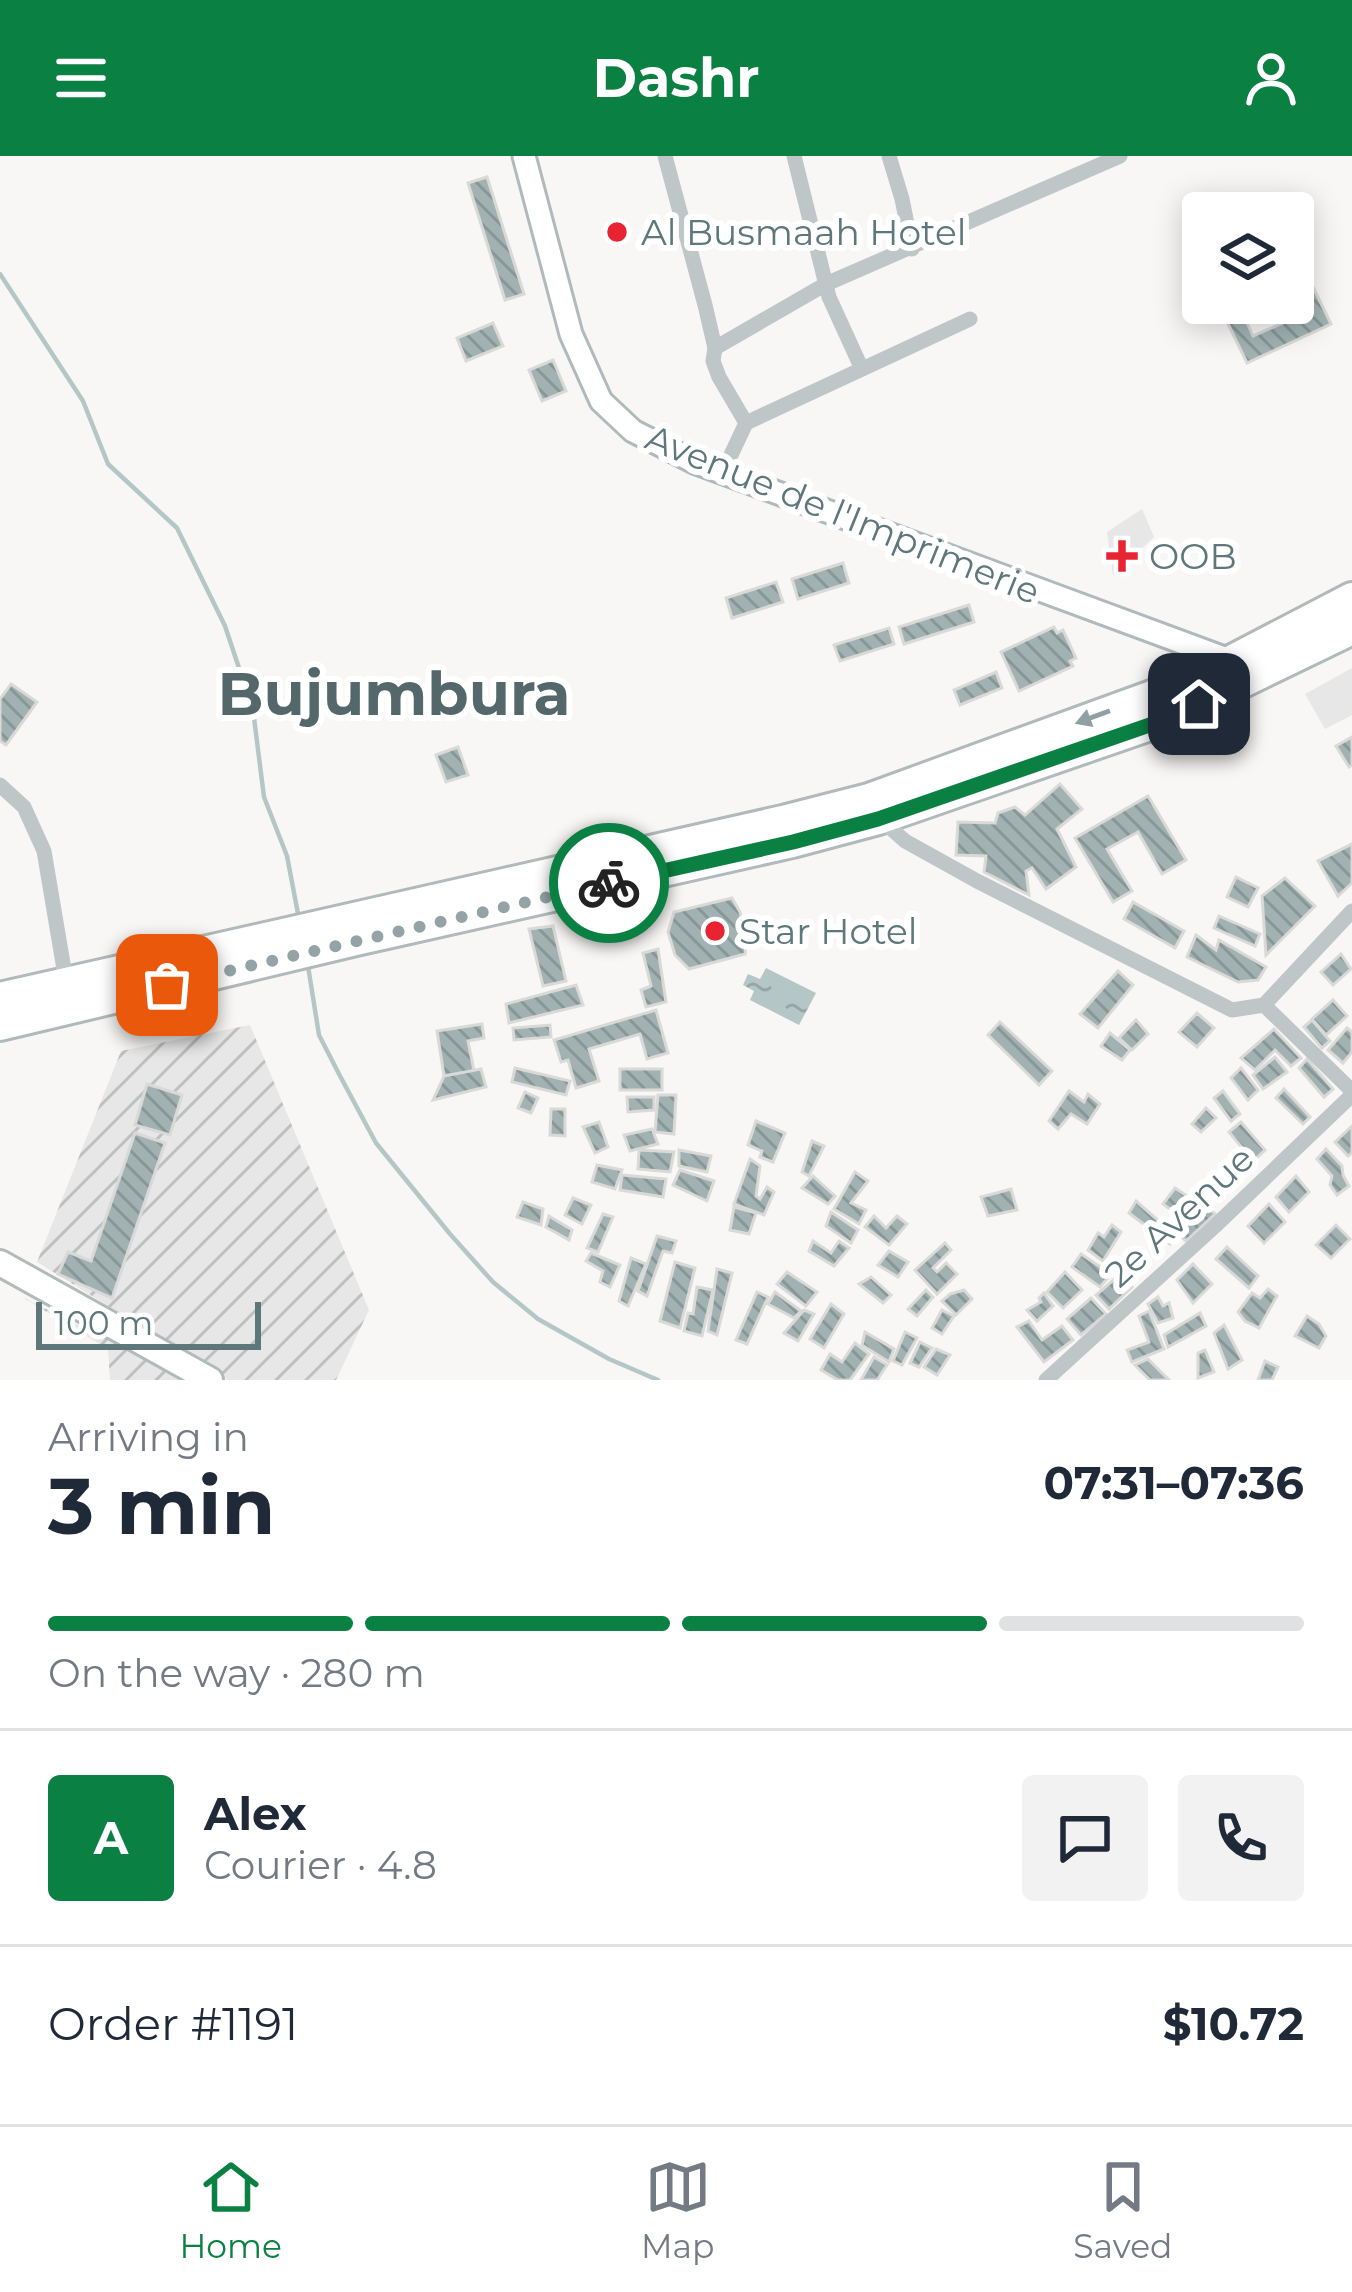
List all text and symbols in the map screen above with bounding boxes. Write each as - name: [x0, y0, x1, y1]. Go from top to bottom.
- icon: menu: [48, 45, 114, 111]
- text: Dashr: [592, 45, 760, 111]
- icon: person: [1238, 45, 1304, 111]
- map controls: [1182, 192, 1314, 324]
- button: layers: [1182, 192, 1314, 324]
- place label: Al Busmaah Hotel: [641, 210, 966, 254]
- marker: Al Busmaah Hotel: [604, 219, 630, 245]
- street label: Avenue de l'Imprimerie: [640, 415, 1046, 613]
- place label: OOB: [1149, 534, 1237, 578]
- marker: OOB: [1106, 540, 1138, 572]
- pin: [1148, 653, 1250, 755]
- district label: Bujumbura: [218, 657, 570, 730]
- icon: home: [1166, 671, 1232, 737]
- one-way arrow: [1075, 709, 1111, 727]
- courier: [549, 823, 669, 943]
- icon: bike: [576, 850, 642, 916]
- place label: Star Hotel: [739, 909, 917, 953]
- marker: Star Hotel: [702, 918, 728, 944]
- pin: [116, 934, 218, 1036]
- icon: bag: [134, 952, 200, 1018]
- street label: 2e Avenue: [1096, 1136, 1262, 1296]
- scale bar: [36, 1296, 261, 1349]
- text: 100 m: [54, 1303, 153, 1343]
- text: Arriving in: [48, 1413, 249, 1461]
- text: 07:31–07:36: [1043, 1455, 1304, 1510]
- text: 3 min: [48, 1458, 275, 1554]
- text: On the way · 280 m: [48, 1649, 425, 1697]
- button: chat: [1022, 1775, 1148, 1901]
- button: phone: [1178, 1775, 1304, 1901]
- text: Alex: [204, 1786, 307, 1841]
- text: A: [94, 1810, 128, 1865]
- text: Courier · 4.8: [204, 1841, 437, 1889]
- text: Order #1191: [48, 1996, 298, 2051]
- text: $10.72: [1163, 1996, 1304, 2051]
- tab: Home: [180, 2154, 282, 2266]
- tab: Map: [641, 2154, 714, 2266]
- tab: Saved: [1073, 2154, 1172, 2266]

